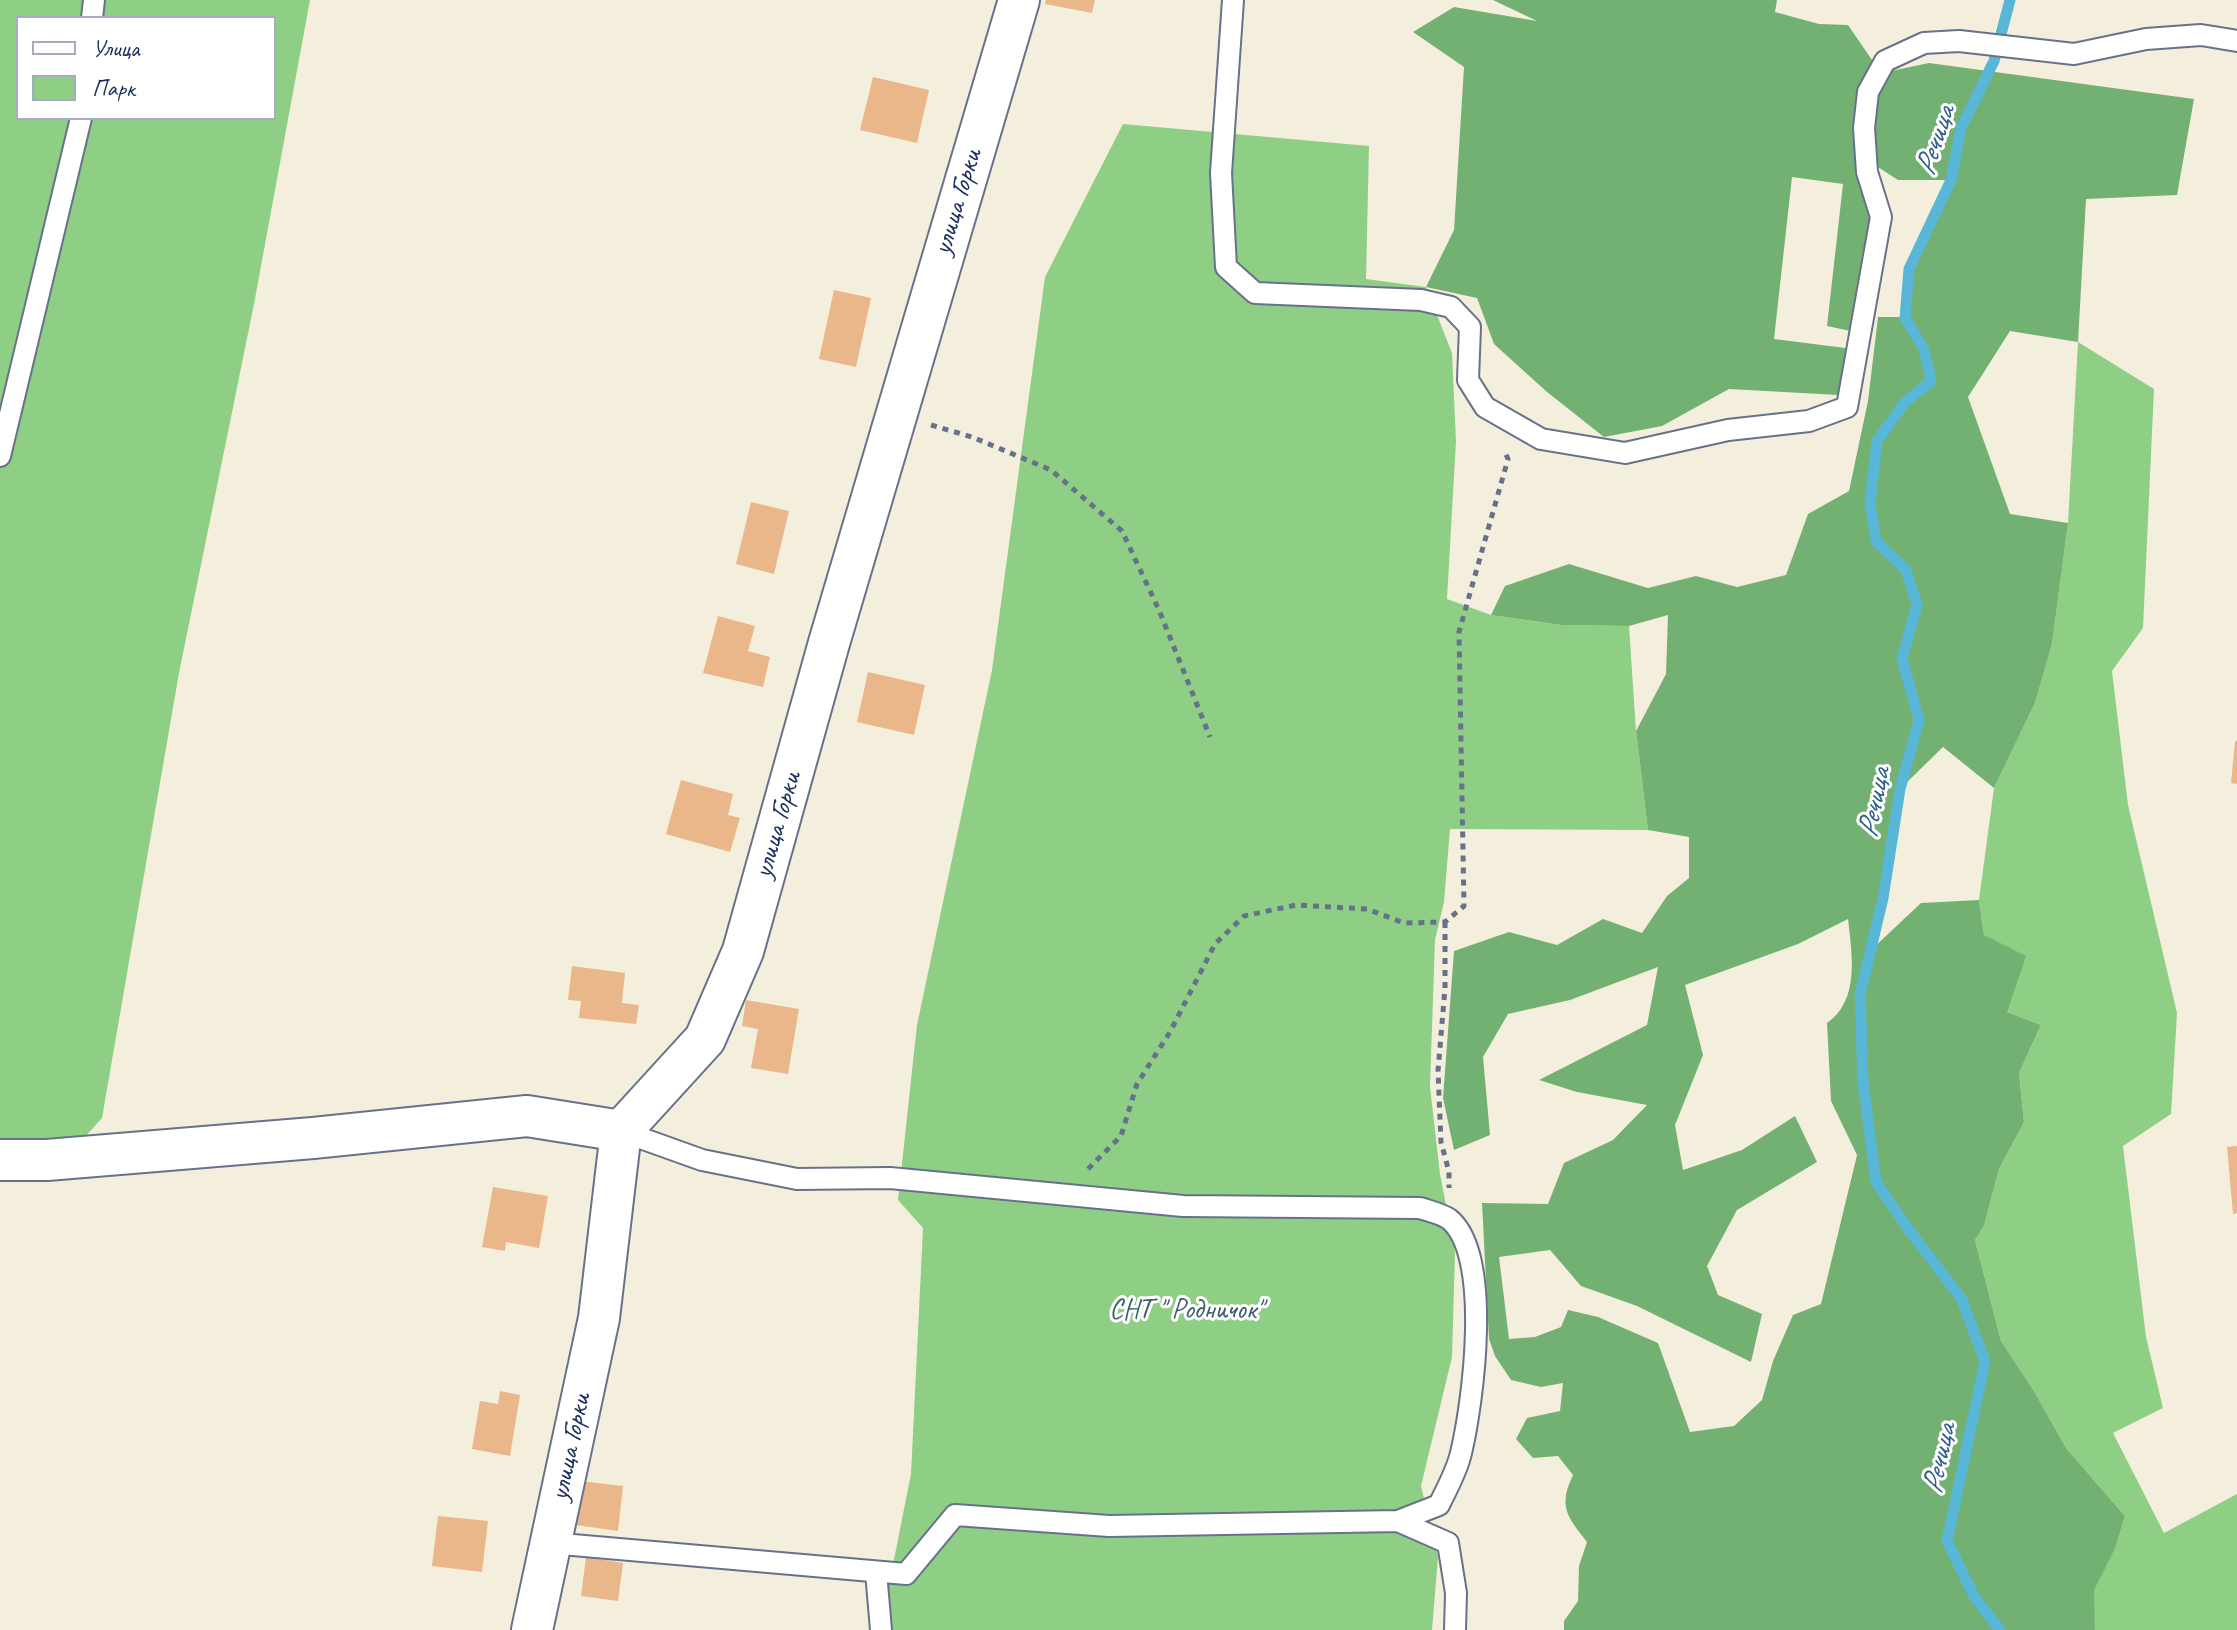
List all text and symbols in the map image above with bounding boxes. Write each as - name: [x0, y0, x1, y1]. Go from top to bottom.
- legend: [16, 16, 276, 120]
- text: Улица: [92, 33, 140, 63]
- text: Парк: [92, 73, 135, 103]
- water label: Речица: [1908, 102, 1964, 180]
- street label: улица Горки: [926, 145, 990, 259]
- water label: Речица: [1851, 765, 1899, 841]
- street label: улица Горки: [747, 768, 809, 882]
- park label: СНТ " Родничок": [1109, 1294, 1263, 1328]
- street label: улица Горки: [543, 1390, 599, 1504]
- water label: Речица: [1915, 1421, 1965, 1497]

